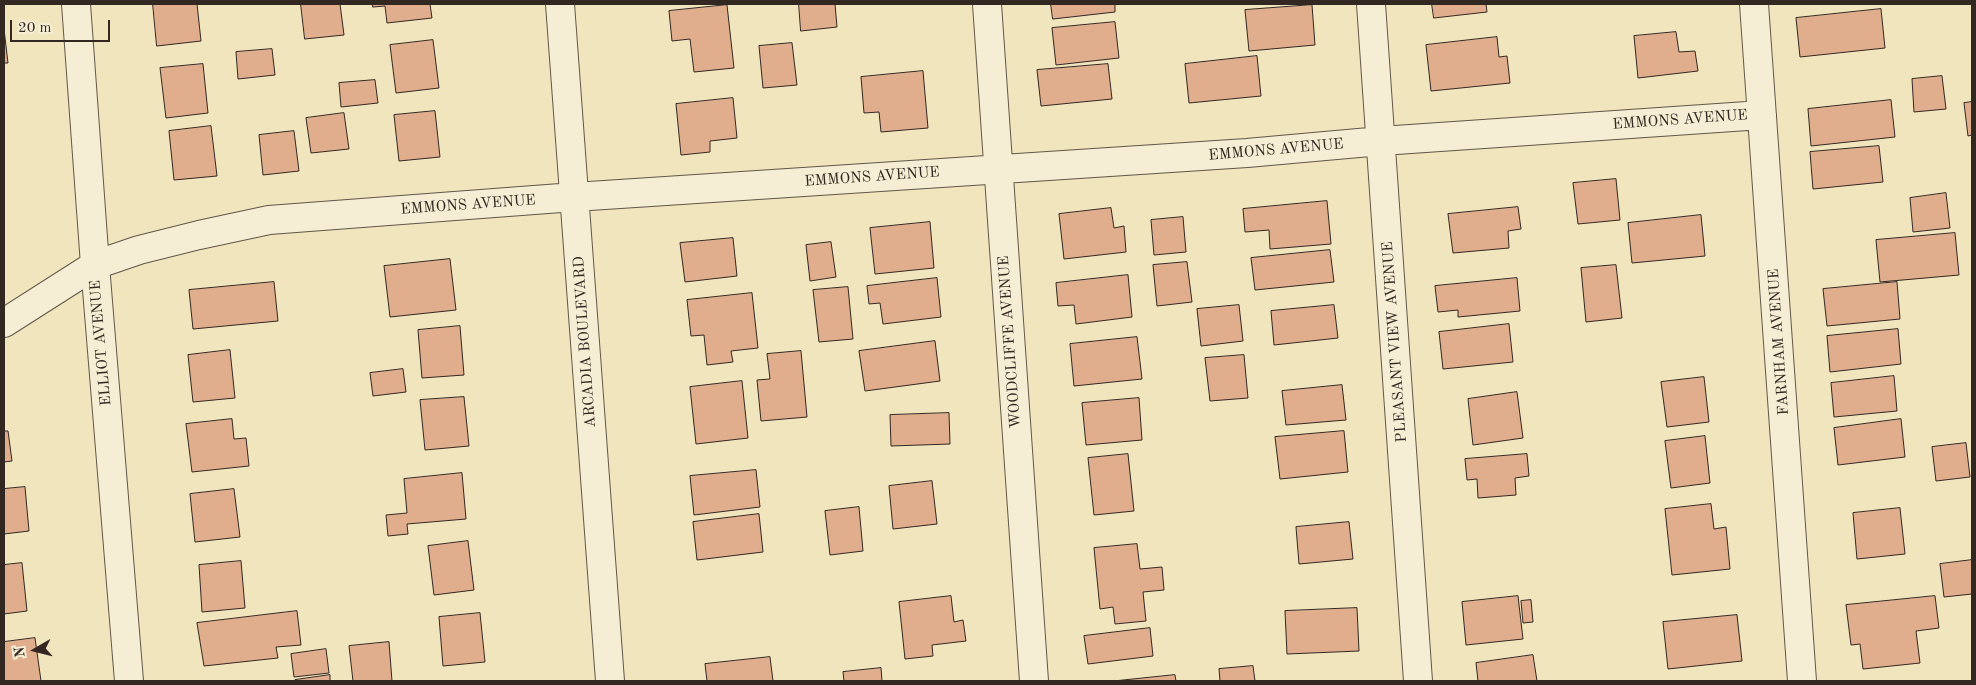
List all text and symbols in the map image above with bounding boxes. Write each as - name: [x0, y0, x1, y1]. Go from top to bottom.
- scale bar: [12, 10, 112, 42]
- text: 20 m: [18, 21, 52, 36]
- street label: EMMONS AVENUE: [1612, 106, 1748, 134]
- street label: EMMONS AVENUE: [1208, 135, 1344, 165]
- street label: EMMONS AVENUE: [804, 163, 940, 191]
- street label: EMMONS AVENUE: [400, 191, 536, 219]
- street label: PLEASANT VIEW AVENUE: [1379, 241, 1411, 443]
- street label: WOODCLIFFE AVENUE: [995, 255, 1025, 429]
- street label: ARCADIA BOULEVARD: [570, 256, 600, 428]
- street label: FARNHAM AVENUE: [1765, 268, 1793, 416]
- street label: ELLIOT AVENUE: [87, 279, 115, 407]
- north arrow: [10, 625, 60, 675]
- text: N: [12, 646, 28, 658]

